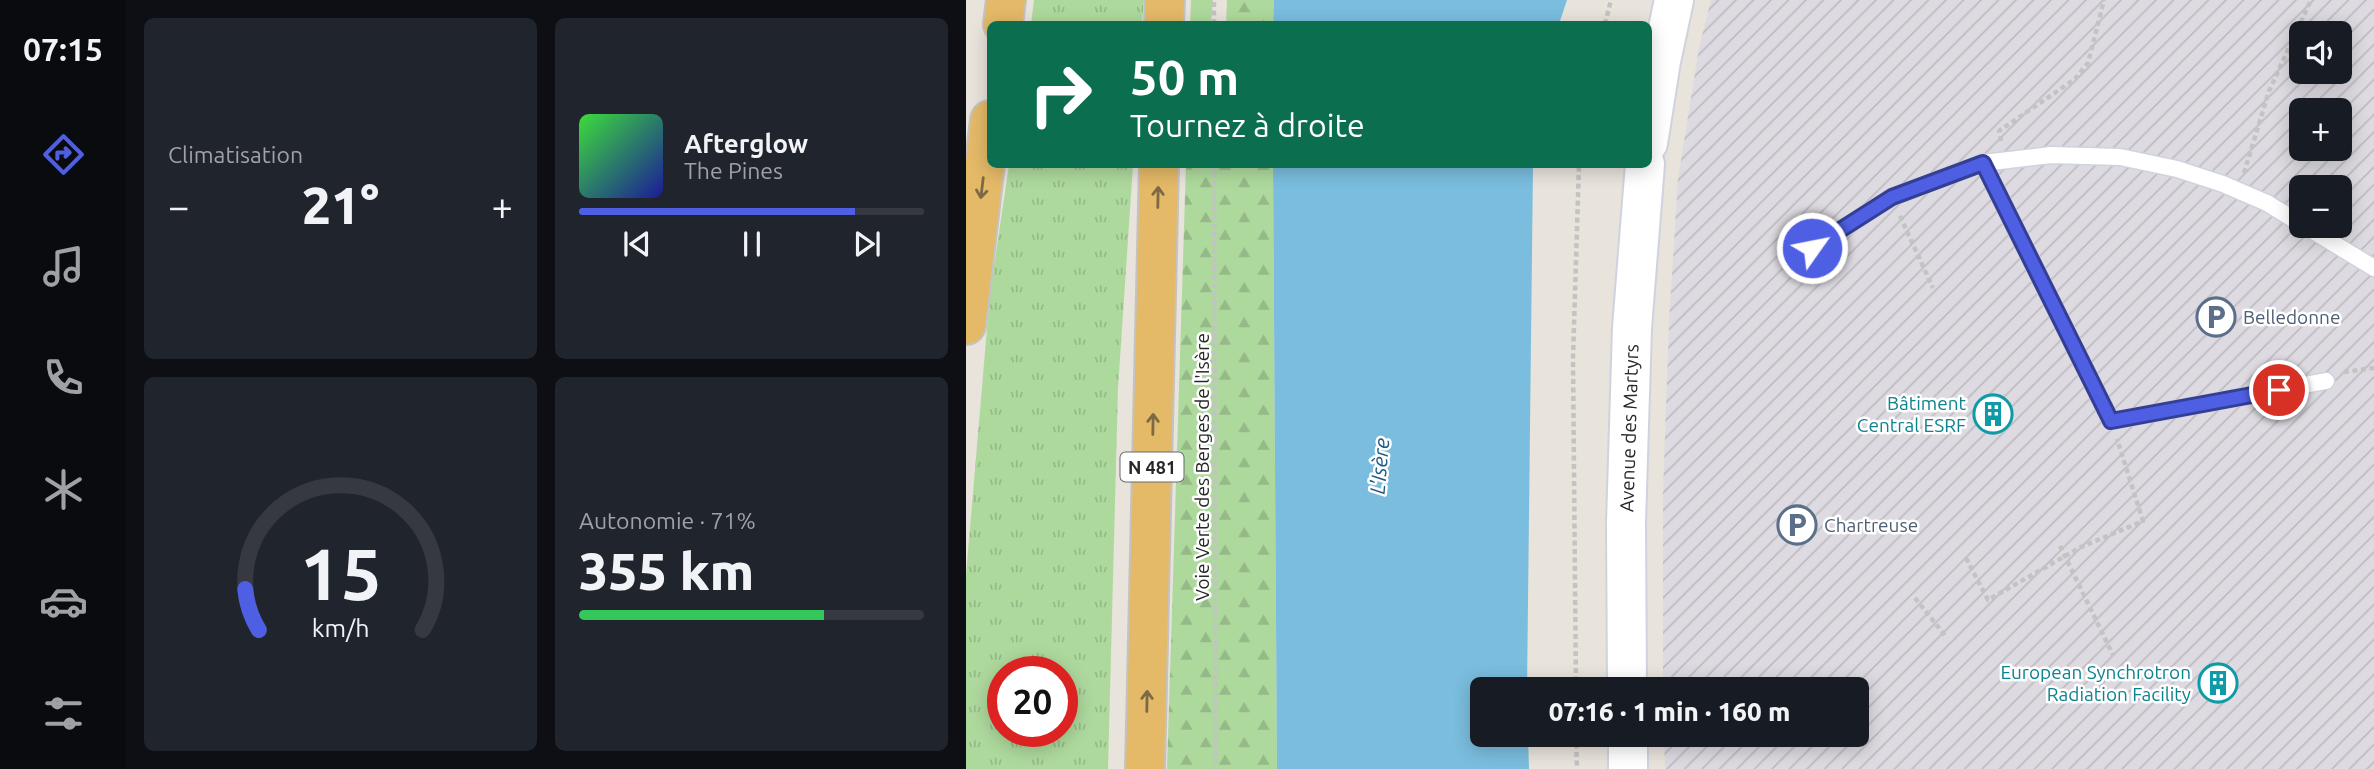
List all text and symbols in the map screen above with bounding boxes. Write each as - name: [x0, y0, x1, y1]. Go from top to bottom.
- map controls: [2289, 21, 2352, 238]
- button: sound: [2289, 21, 2352, 84]
- text: 07:15: [23, 31, 103, 67]
- icon: right: [1015, 49, 1106, 140]
- text: 50 m: [1130, 49, 1239, 104]
- button: +: [2289, 98, 2352, 161]
- text: Tournez à droite: [1130, 107, 1365, 143]
- text: Afterglow: [684, 129, 808, 158]
- icon: directions: [39, 130, 88, 179]
- text: Climatisation: [168, 142, 303, 167]
- text: The Pines: [684, 158, 783, 183]
- button: −: [2289, 175, 2352, 238]
- text: 21°: [302, 176, 379, 234]
- one-way arrow: [976, 176, 989, 199]
- text: −: [168, 185, 189, 227]
- text: +: [492, 185, 513, 227]
- one-way arrow: [1152, 186, 1165, 209]
- position arrow: [1775, 211, 1849, 285]
- icon: previous: [618, 225, 656, 263]
- icon: pause: [733, 225, 771, 263]
- icon: next: [848, 225, 886, 263]
- icon: music: [39, 242, 88, 291]
- parking icon: Belledonne: [2195, 296, 2237, 338]
- place label: Belledonne: [2243, 306, 2340, 328]
- street label: Voie Verte des Berges de l'Isère: [1191, 333, 1213, 601]
- street label: Avenue des Martyrs: [1615, 344, 1643, 512]
- icon: phone: [39, 353, 88, 402]
- pin: [2249, 360, 2309, 420]
- icon: arrive: [2260, 371, 2298, 409]
- place label: Bâtiment Central ESRF: [1857, 392, 1967, 436]
- building icon: Bâtiment Central ESRF: [1972, 393, 2014, 435]
- one-way arrow: [1146, 413, 1160, 436]
- water label: L'Isère: [1365, 437, 1393, 495]
- road number: N 481: [1120, 452, 1184, 481]
- icon: climate: [39, 465, 88, 514]
- parking icon: Chartreuse: [1776, 504, 1818, 546]
- text: Autonomie · 71%: [579, 508, 756, 533]
- place label: Chartreuse: [1824, 514, 1918, 536]
- text: 15: [299, 532, 382, 614]
- text: 355 km: [579, 542, 754, 600]
- icon: car: [39, 577, 88, 626]
- text: km/h: [312, 614, 369, 642]
- speed limit sign: 20: [987, 656, 1078, 747]
- place label: European Synchrotron Radiation Facility: [2000, 661, 2191, 705]
- building icon: European Synchrotron Radiation Facility: [2197, 662, 2239, 704]
- icon: filters: [39, 689, 88, 738]
- one-way arrow: [1140, 690, 1153, 713]
- text: 07:16 · 1 min · 160 m: [1549, 697, 1790, 726]

